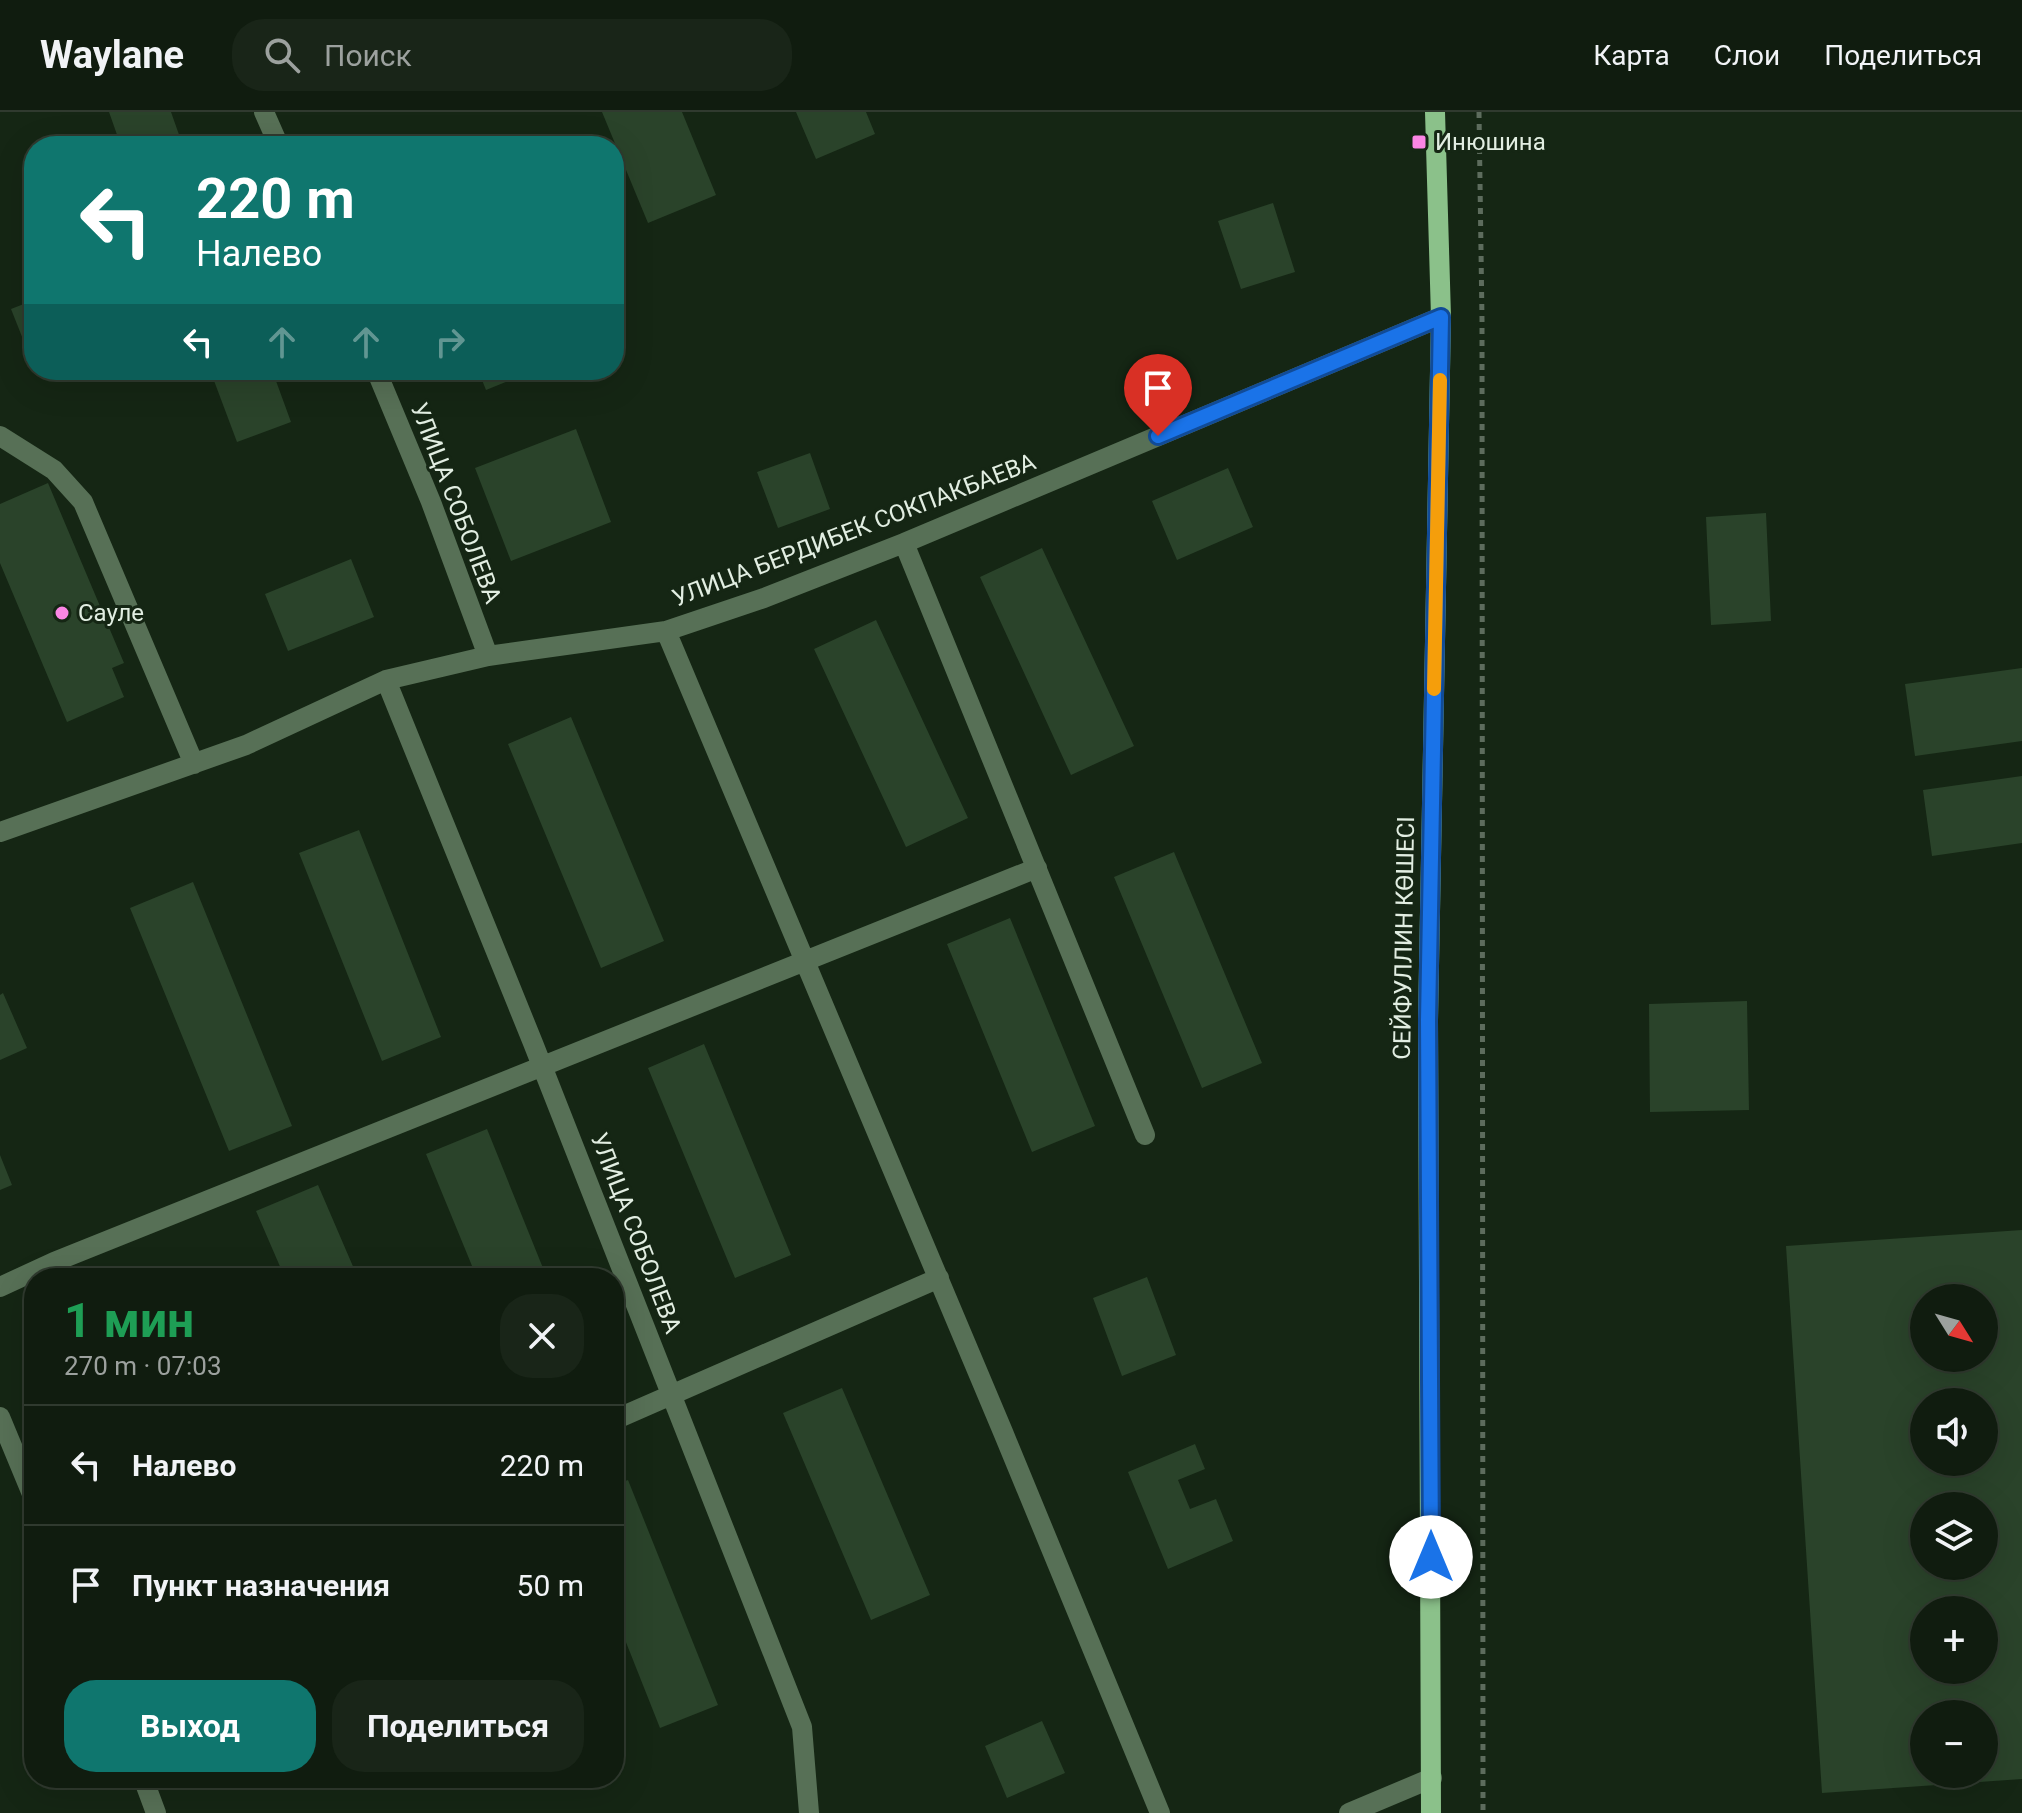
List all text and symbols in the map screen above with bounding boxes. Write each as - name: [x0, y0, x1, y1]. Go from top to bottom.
- search box: [232, 19, 792, 91]
- text: Waylane: [40, 33, 184, 77]
- icon: search: [260, 33, 304, 77]
- text: Поиск: [324, 38, 412, 73]
- text: Карта: [1593, 39, 1670, 72]
- text: Слои: [1714, 39, 1780, 72]
- text: Поделиться: [1824, 39, 1982, 72]
- place label: Инюшина: [1435, 128, 1546, 156]
- marker: Инюшина: [1410, 133, 1428, 151]
- text: 220 m: [196, 166, 355, 232]
- icon: left: [64, 168, 168, 272]
- text: Налево: [196, 233, 322, 275]
- icon: left: [176, 320, 220, 364]
- icon: ahead: [260, 320, 304, 364]
- icon: ahead: [344, 320, 388, 364]
- icon: right: [428, 320, 472, 364]
- pin: [1124, 354, 1192, 436]
- icon: arrive: [1136, 366, 1180, 410]
- street label: УЛИЦА СОБОЛЕВА: [405, 399, 507, 608]
- street label: УЛИЦА БЕРДИБЕК СОКПАКБАЕВА: [668, 447, 1040, 612]
- place label: Сауле: [78, 599, 144, 627]
- marker: Сауле: [53, 604, 71, 622]
- street label: СЕЙФУЛЛИН КӨШЕСІ: [1388, 816, 1420, 1060]
- street label: УЛИЦА СОБОЛЕВА: [585, 1129, 687, 1338]
- north arrow: [1910, 1284, 1998, 1372]
- map controls: [1910, 1284, 1998, 1788]
- text: 1 мин: [64, 1292, 194, 1349]
- button: close: [500, 1294, 584, 1378]
- text: 270 m · 07:03: [64, 1351, 222, 1381]
- button: sound: [1910, 1388, 1998, 1476]
- icon: left: [64, 1443, 108, 1487]
- text: Налево: [132, 1448, 236, 1483]
- text: 220 m: [500, 1448, 584, 1483]
- button: layers: [1910, 1492, 1998, 1580]
- position arrow: [1389, 1515, 1473, 1599]
- icon: arrive: [64, 1563, 108, 1607]
- text: Пункт назначения: [132, 1568, 390, 1603]
- text: 50 m: [517, 1568, 584, 1603]
- button: +: [1910, 1596, 1998, 1684]
- button: Выход: [64, 1680, 316, 1772]
- button: Поделиться: [332, 1680, 584, 1772]
- button: −: [1910, 1700, 1998, 1788]

